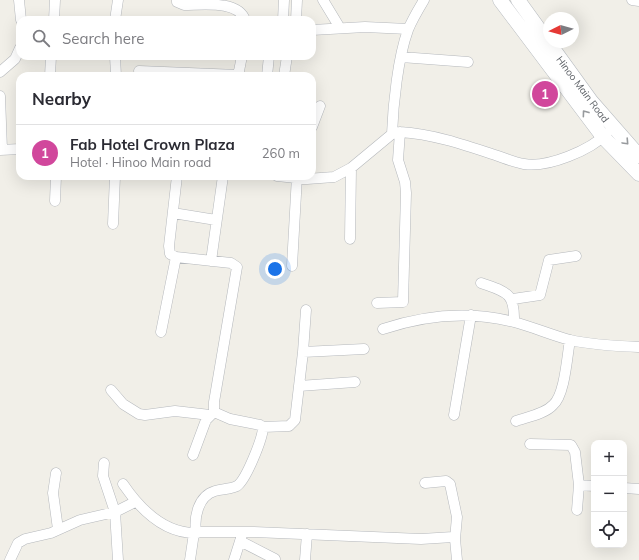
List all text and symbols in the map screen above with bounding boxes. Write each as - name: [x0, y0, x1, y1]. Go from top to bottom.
- north arrow: [543, 12, 579, 48]
- search box: [16, 16, 316, 60]
- icon: search: [30, 27, 52, 49]
- text: Search here: [62, 29, 144, 48]
- street label: Hinoo Main Road: [553, 53, 612, 125]
- pin: 1: [532, 79, 558, 109]
- text: Nearby: [32, 88, 91, 109]
- one-way arrow: [583, 111, 590, 118]
- text: Fab Hotel Crown Plaza: [70, 135, 235, 154]
- one-way arrow: [621, 137, 629, 145]
- text: 1: [41, 145, 49, 161]
- text: 260 m: [262, 145, 300, 161]
- text: Hotel · Hinoo Main road: [70, 154, 211, 170]
- your location: [265, 259, 285, 279]
- map controls: [591, 440, 627, 548]
- button: +: [591, 440, 627, 476]
- button: −: [591, 476, 627, 512]
- button: locate: [591, 512, 627, 548]

